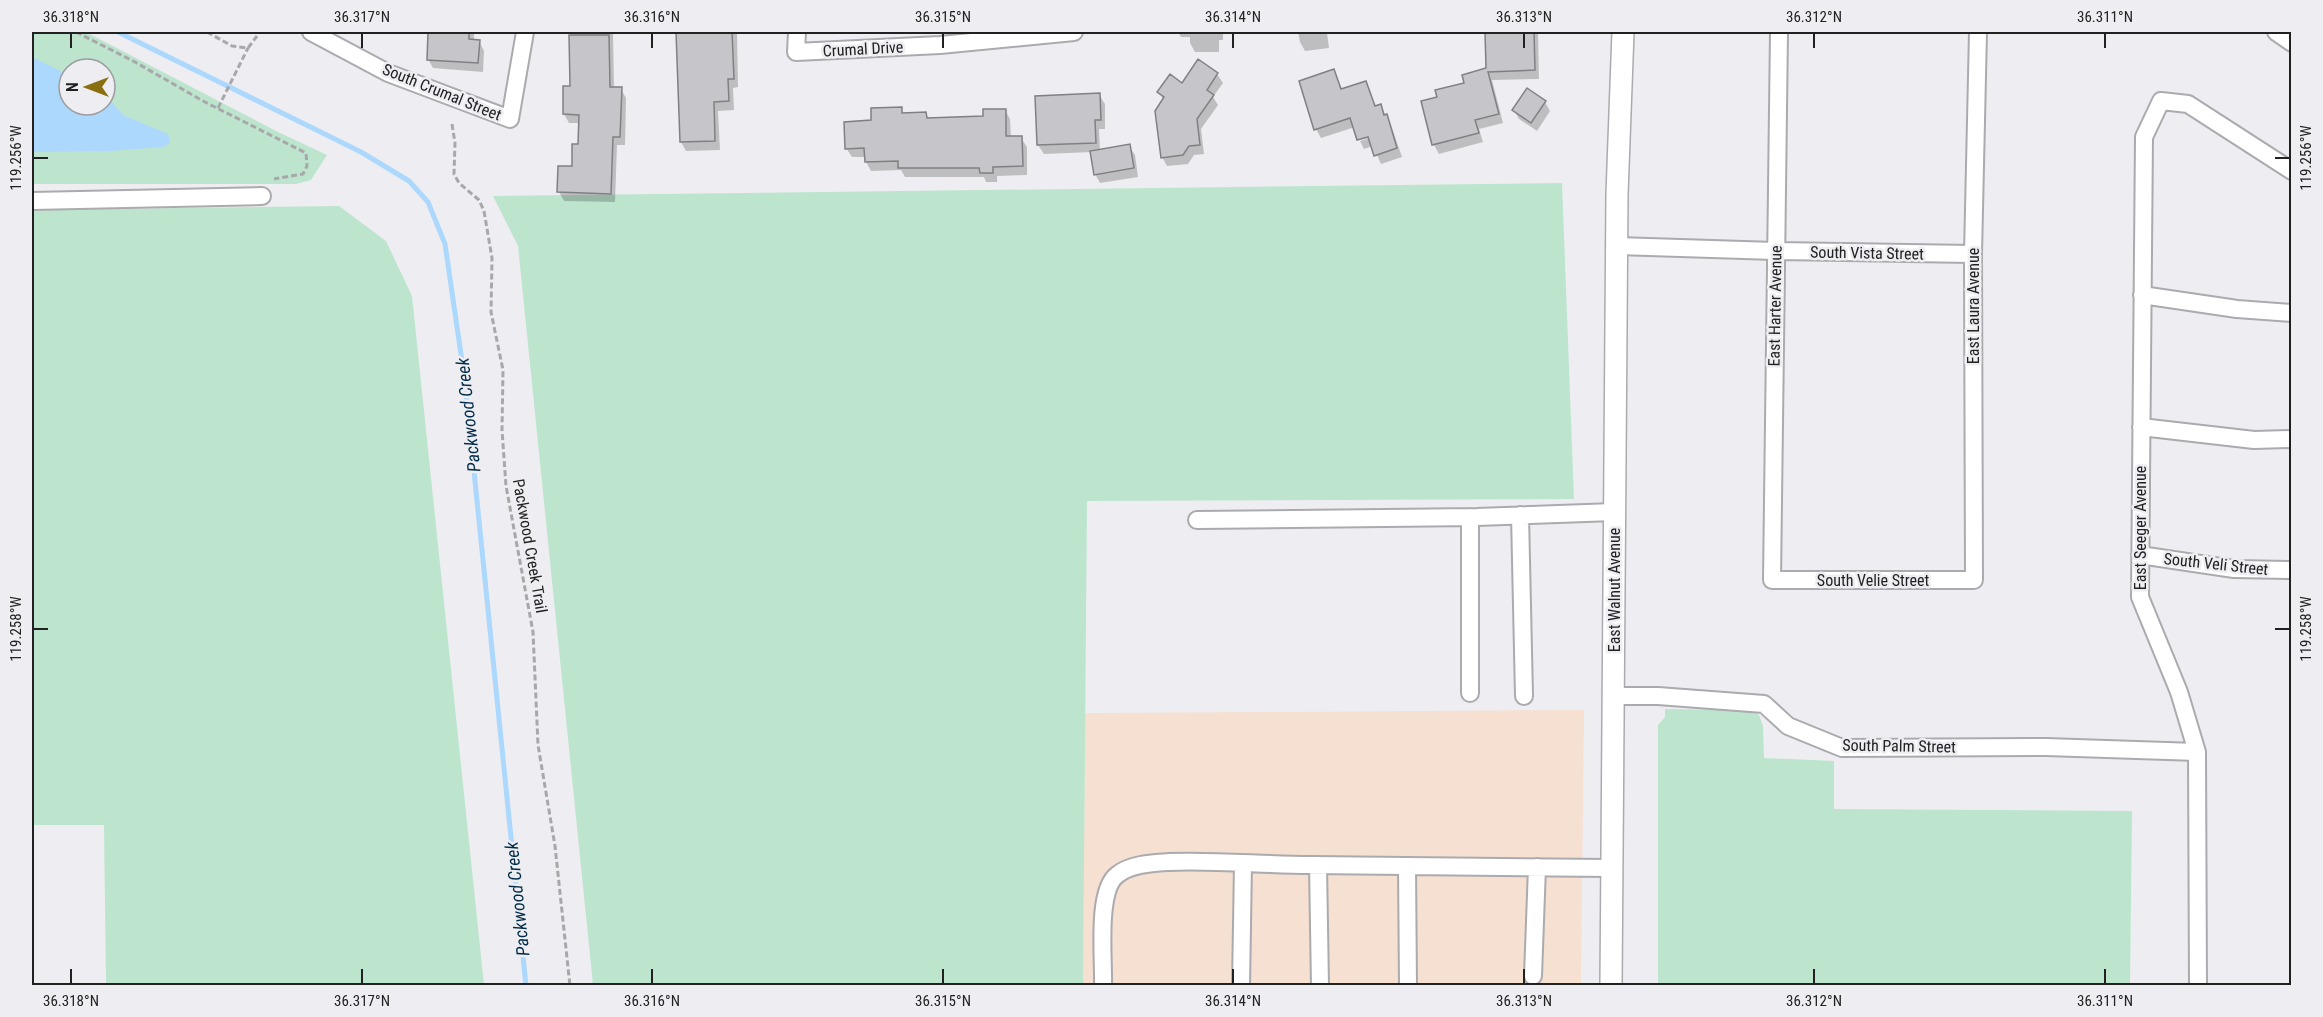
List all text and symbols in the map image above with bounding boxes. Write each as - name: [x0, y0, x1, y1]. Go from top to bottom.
- text: 36.318°N: [43, 8, 99, 26]
- text: 36.317°N: [334, 8, 390, 26]
- text: 36.316°N: [624, 8, 680, 26]
- text: 36.315°N: [915, 8, 971, 26]
- text: 36.314°N: [1205, 8, 1261, 26]
- text: 36.313°N: [1496, 8, 1552, 26]
- text: 36.312°N: [1786, 8, 1842, 26]
- text: 36.311°N: [2077, 8, 2133, 26]
- street label: Crumal Drive: [822, 37, 904, 61]
- north arrow: [57, 57, 117, 117]
- street label: South Crumal Street: [380, 60, 504, 125]
- text: N: [63, 82, 82, 92]
- text: 119.256°W: [7, 125, 25, 191]
- text: 119.256°W: [2297, 125, 2315, 191]
- street label: South Vista Street: [1810, 243, 1924, 263]
- street label: East Harter Avenue: [1764, 245, 1786, 367]
- street label: East Laura Avenue: [1964, 248, 1983, 364]
- water label: Packwood Creek: [451, 356, 484, 473]
- street label: East Seeger Avenue: [2131, 466, 2150, 590]
- street label: Packwood Creek Trail: [509, 477, 551, 615]
- street label: East Walnut Avenue: [1605, 528, 1624, 652]
- street label: South Veli Street: [2163, 549, 2269, 579]
- street label: South Velie Street: [1817, 571, 1929, 590]
- text: 119.258°W: [7, 596, 25, 662]
- text: 119.258°W: [2297, 596, 2315, 662]
- street label: South Palm Street: [1842, 736, 1956, 756]
- water label: Packwood Creek: [500, 840, 533, 957]
- text: 36.318°N: [43, 992, 99, 1010]
- text: 36.317°N: [334, 992, 390, 1010]
- text: 36.316°N: [624, 992, 680, 1010]
- text: 36.315°N: [915, 992, 971, 1010]
- text: 36.314°N: [1205, 992, 1261, 1010]
- text: 36.313°N: [1496, 992, 1552, 1010]
- text: 36.312°N: [1786, 992, 1842, 1010]
- text: 36.311°N: [2077, 992, 2133, 1010]

